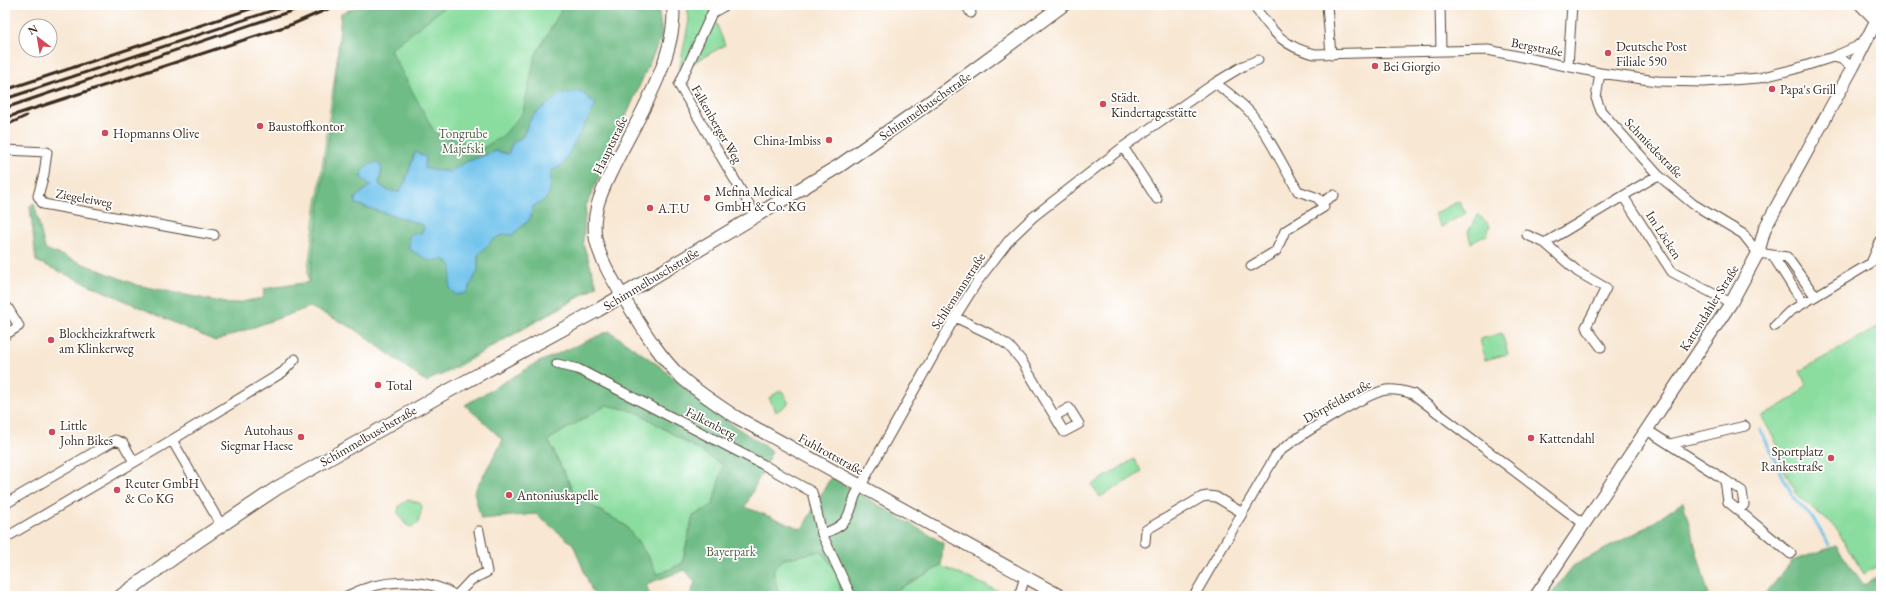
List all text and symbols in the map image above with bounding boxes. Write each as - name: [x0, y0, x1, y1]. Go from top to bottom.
- north arrow: [18, 18, 58, 58]
- text: N: [25, 21, 40, 38]
- street label: Bergstraße: [1510, 34, 1564, 60]
- place label: Deutsche Post Filiale 590: [1616, 38, 1687, 70]
- marker: Deutsche Post Filiale 590: [1603, 48, 1613, 58]
- place label: Bei Giorgio: [1383, 58, 1440, 75]
- marker: Bei Giorgio: [1370, 61, 1380, 71]
- street label: Schimmelbuschstraße: [876, 68, 974, 144]
- place label: Papa's Grill: [1780, 81, 1836, 98]
- street label: Falkenberger Weg: [688, 82, 746, 167]
- marker: Papa's Grill: [1767, 84, 1777, 94]
- place label: Städt. Kindertagesstätte: [1111, 89, 1197, 121]
- marker: Städt. Kindertagesstätte: [1098, 99, 1108, 109]
- street label: Hauptstraße: [589, 113, 631, 177]
- street label: Schmiedestraße: [1621, 114, 1687, 182]
- place label: Baustoffkontor: [268, 118, 345, 135]
- marker: Baustoffkontor: [255, 121, 265, 131]
- place label: Hopmanns Olive: [113, 125, 199, 142]
- park label: Tongrube Majefski: [438, 125, 488, 157]
- marker: Hopmanns Olive: [100, 128, 110, 138]
- place label: China-Imbiss: [753, 132, 821, 149]
- marker: China-Imbiss: [824, 135, 834, 145]
- place label: Mefina Medical GmbH & Co. KG: [715, 183, 807, 215]
- street label: Ziegeleiweg: [54, 185, 114, 211]
- marker: Mefina Medical GmbH & Co. KG: [702, 193, 712, 203]
- place label: A.T.U: [657, 200, 690, 217]
- marker: A.T.U: [645, 203, 655, 213]
- street label: Im Löcken: [1642, 208, 1686, 263]
- street label: Schimmelbuschstraße: [600, 244, 702, 314]
- street label: Schliemannstraße: [927, 250, 989, 332]
- street label: Kattendahler Straße: [1676, 262, 1742, 354]
- place label: Blockheizkraftwerk am Klinkerweg: [59, 325, 156, 357]
- marker: Blockheizkraftwerk am Klinkerweg: [46, 335, 56, 345]
- street label: Dörpfeldstraße: [1300, 375, 1374, 427]
- place label: Total: [386, 377, 412, 394]
- marker: Total: [373, 380, 383, 390]
- street label: Schimmelbuschstraße: [317, 401, 419, 471]
- street label: Falkenberg: [683, 403, 739, 443]
- place label: Little John Bikes: [59, 417, 113, 449]
- place label: Autohaus Siegmar Haese: [221, 422, 293, 454]
- marker: Little John Bikes: [47, 427, 57, 437]
- street label: Fuhlrottstraße: [796, 429, 866, 479]
- place label: Kattendahl: [1539, 430, 1595, 447]
- marker: Autohaus Siegmar Haese: [296, 432, 306, 442]
- marker: Kattendahl: [1526, 433, 1536, 443]
- place label: Sportplatz Rankestraße: [1761, 443, 1823, 475]
- marker: Sportplatz Rankestraße: [1826, 453, 1836, 463]
- place label: Reuter GmbH & Co KG: [125, 475, 200, 507]
- marker: Reuter GmbH & Co KG: [112, 485, 122, 495]
- place label: Antoniuskapelle: [516, 487, 599, 504]
- marker: Antoniuskapelle: [504, 490, 514, 500]
- park label: Bayerpark: [706, 543, 757, 560]

